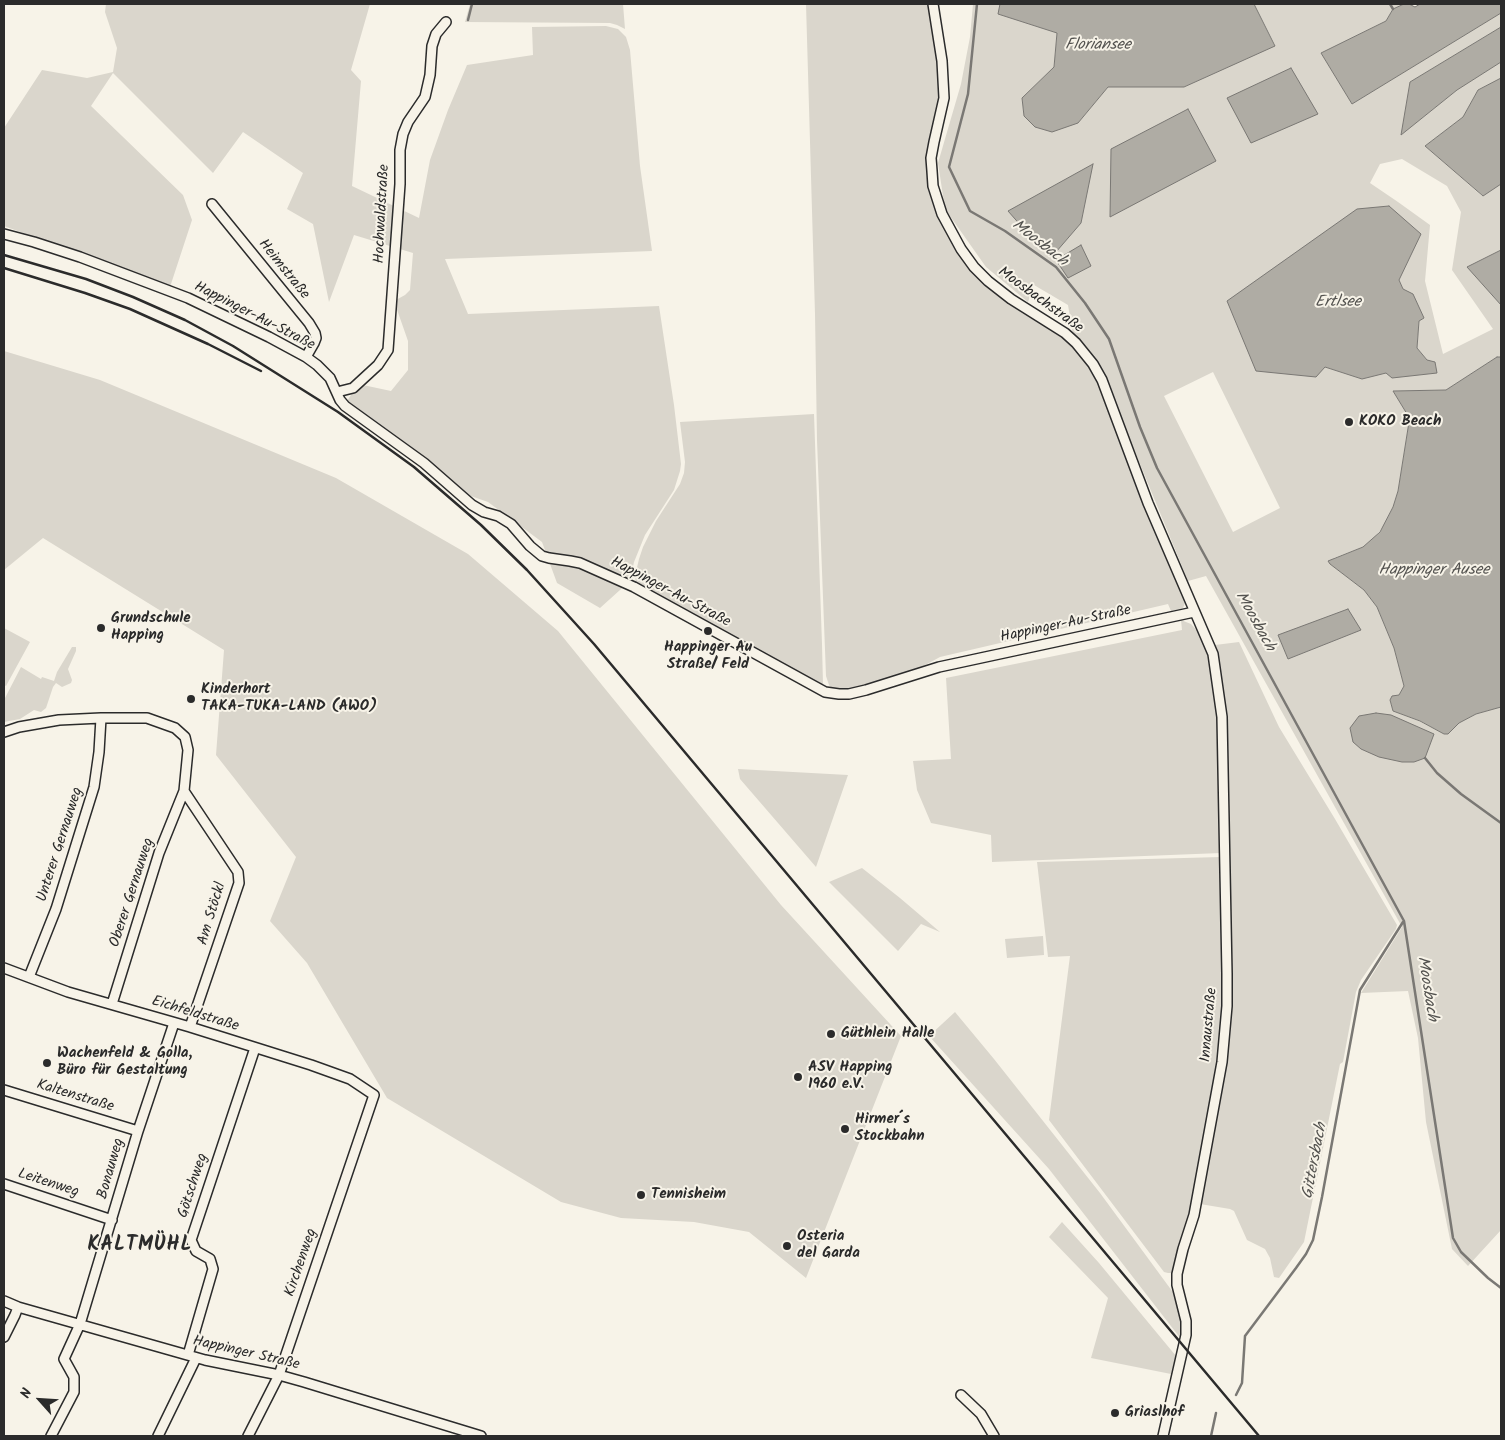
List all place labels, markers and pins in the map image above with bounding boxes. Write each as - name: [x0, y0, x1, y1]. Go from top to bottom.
- place label: KOKO Beach: [1359, 413, 1442, 431]
- marker: KOKO Beach: [1343, 416, 1355, 428]
- place label: Grundschule Happing: [111, 610, 190, 645]
- marker: Grundschule Happing: [95, 622, 107, 634]
- marker: Happinger Au Straße/ Feld: [702, 625, 714, 637]
- place label: Happinger Au Straße/ Feld: [664, 639, 752, 674]
- place label: Kinderhort TAKA-TUKA-LAND (AWO): [201, 681, 377, 716]
- marker: Kinderhort TAKA-TUKA-LAND (AWO): [185, 693, 197, 705]
- place label: Güthlein Halle: [841, 1025, 934, 1043]
- marker: Güthlein Halle: [825, 1028, 837, 1040]
- place label: Wachenfeld & Golla, Büro für Gestaltung: [57, 1045, 192, 1080]
- marker: Wachenfeld & Golla, Büro für Gestaltung: [41, 1057, 53, 1069]
- place label: ASV Happing 1960 e.V.: [808, 1059, 892, 1094]
- marker: ASV Happing 1960 e.V.: [792, 1071, 804, 1083]
- place label: Hirmer´s Stockbahn: [855, 1111, 925, 1146]
- marker: Hirmer´s Stockbahn: [839, 1123, 851, 1135]
- place label: Tennisheim: [651, 1186, 726, 1204]
- marker: Tennisheim: [635, 1189, 647, 1201]
- place label: Osteria del Garda: [797, 1228, 860, 1263]
- marker: Osteria del Garda: [781, 1240, 793, 1252]
- place label: Griaslhof: [1125, 1404, 1184, 1422]
- marker: Griaslhof: [1109, 1407, 1121, 1419]

